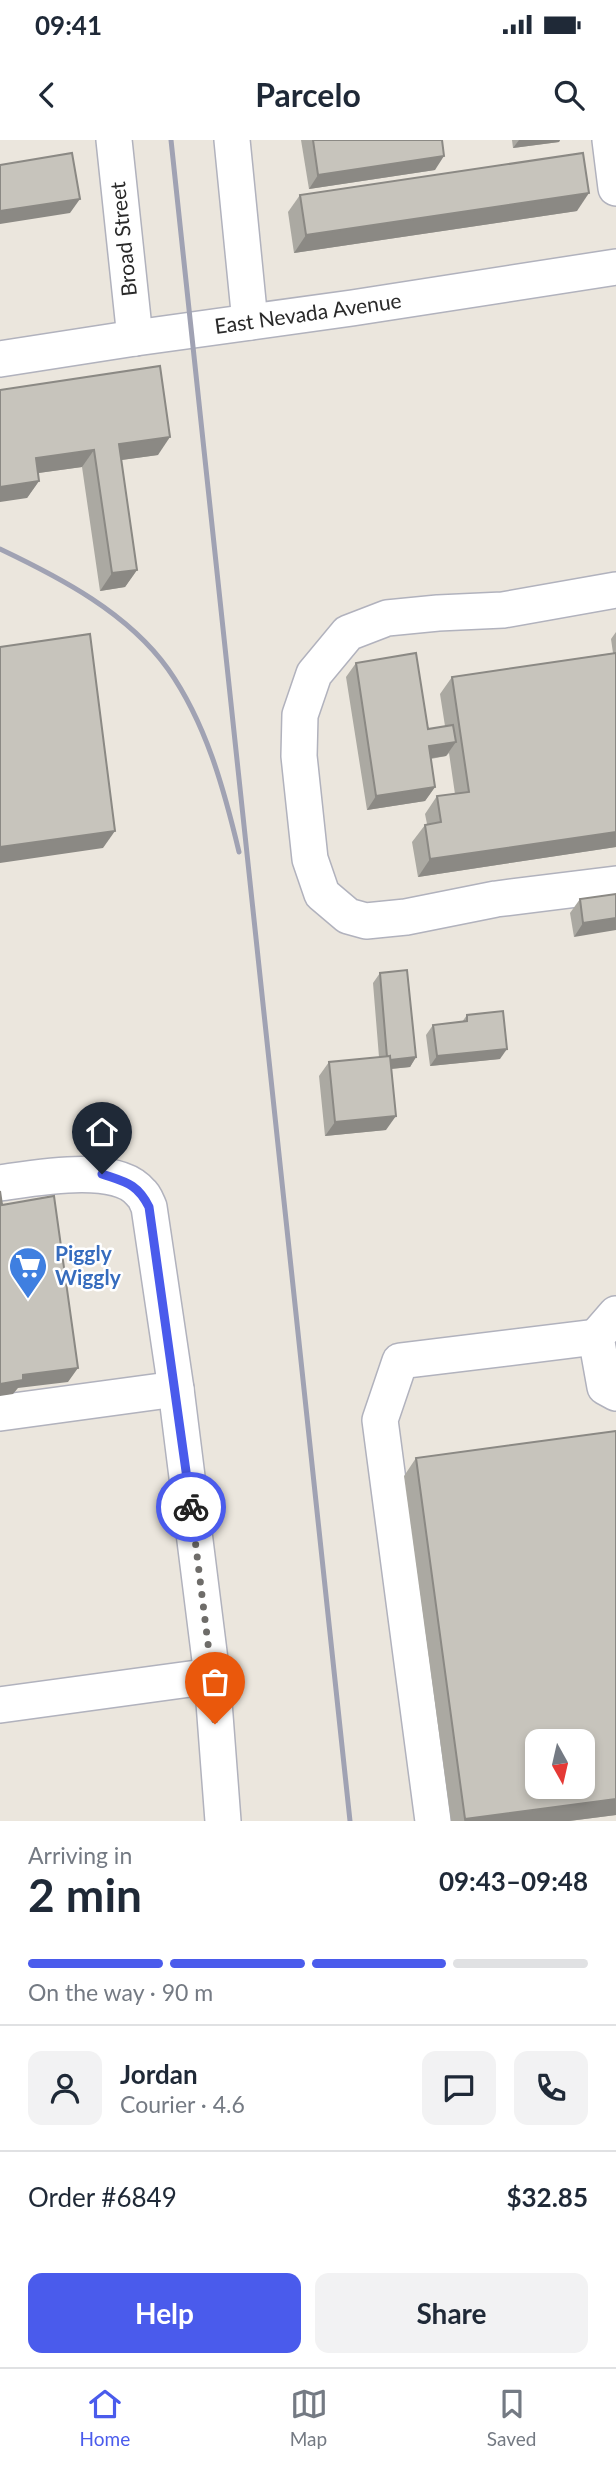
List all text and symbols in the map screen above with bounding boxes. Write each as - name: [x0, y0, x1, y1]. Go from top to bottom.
- text: 09:41: [35, 9, 102, 41]
- text: Parcelo: [255, 75, 361, 114]
- icon: back: [28, 76, 66, 114]
- icon: search: [550, 76, 588, 114]
- street label: Broad Street: [104, 180, 141, 298]
- street label: East Nevada Avenue: [213, 287, 403, 338]
- pin: [72, 1102, 132, 1174]
- icon: home: [83, 1113, 121, 1151]
- place label: Piggly Wiggly: [55, 1240, 122, 1289]
- supermarket icon: Piggly Wiggly: [7, 1245, 49, 1300]
- courier: [156, 1472, 226, 1542]
- icon: bike: [172, 1488, 210, 1526]
- pin: [185, 1652, 245, 1724]
- icon: bag: [196, 1663, 234, 1701]
- north arrow: [525, 1729, 595, 1799]
- map controls: [525, 1729, 595, 1799]
- text: Arriving in: [28, 1841, 132, 1869]
- text: 09:43–09:48: [439, 1865, 588, 1897]
- text: 2 min: [28, 1867, 142, 1922]
- text: On the way · 90 m: [28, 1978, 213, 2006]
- button: person: [28, 2051, 102, 2125]
- button: chat: [422, 2051, 496, 2125]
- button: phone: [514, 2051, 588, 2125]
- text: Jordan: [120, 2058, 198, 2090]
- text: Courier · 4.6: [120, 2090, 245, 2118]
- text: Order #6849: [28, 2181, 177, 2213]
- text: $32.85: [506, 2181, 588, 2213]
- button: Help: [28, 2273, 301, 2353]
- button: Share: [315, 2273, 588, 2353]
- tab: Home: [80, 2385, 130, 2450]
- tab: Map: [290, 2385, 328, 2450]
- tab: Saved: [487, 2385, 536, 2450]

